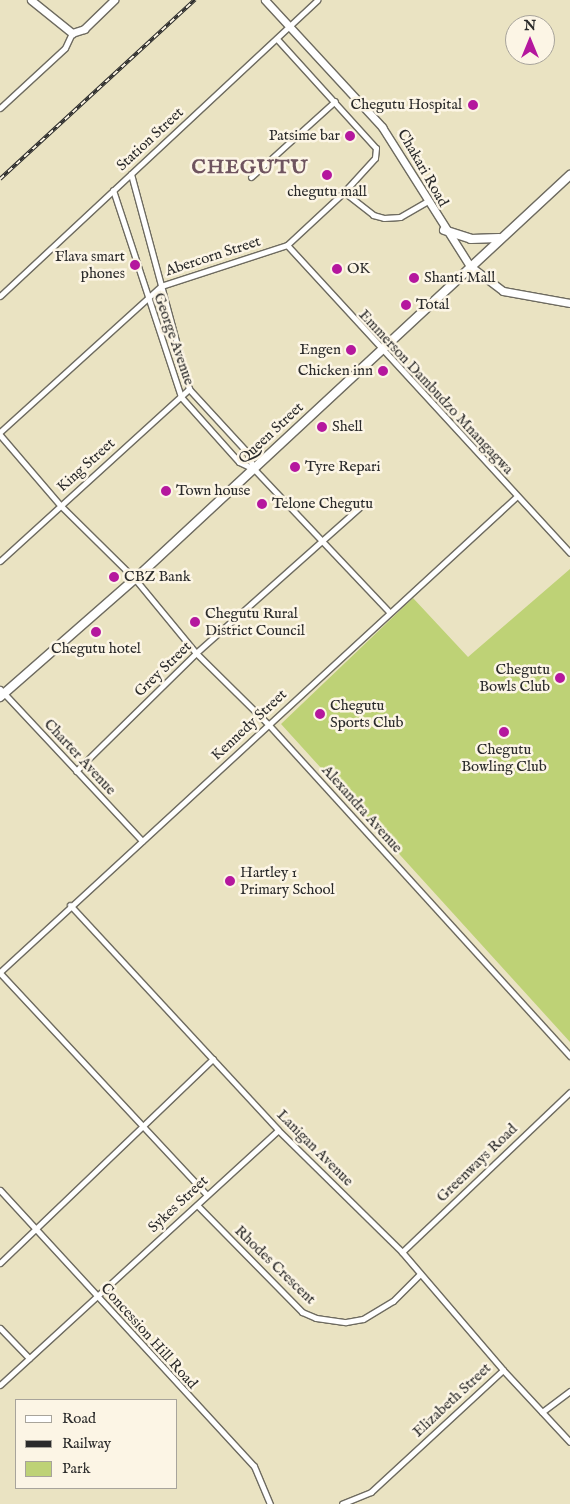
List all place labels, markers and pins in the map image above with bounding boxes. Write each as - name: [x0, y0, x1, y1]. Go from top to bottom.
- place label: Chegutu Hospital: [351, 96, 462, 114]
- marker: Chegutu Hospital: [466, 98, 480, 112]
- place label: Patsime bar: [269, 127, 340, 145]
- marker: Patsime bar: [344, 130, 356, 142]
- marker: chegutu mall: [321, 169, 333, 181]
- place label: chegutu mall: [287, 183, 367, 201]
- place label: Flava smart phones: [55, 247, 125, 282]
- marker: Flava smart phones: [129, 259, 141, 271]
- place label: OK: [347, 260, 370, 278]
- marker: OK: [331, 263, 343, 275]
- place label: Shanti Mall: [424, 269, 495, 287]
- marker: Shanti Mall: [408, 272, 420, 284]
- place label: Total: [416, 296, 449, 314]
- marker: Total: [400, 299, 412, 311]
- place label: Engen: [300, 341, 341, 359]
- marker: Engen: [345, 344, 357, 356]
- place label: Chicken inn: [298, 362, 373, 380]
- marker: Chicken inn: [377, 365, 389, 377]
- place label: Shell: [332, 418, 363, 436]
- marker: Shell: [316, 421, 328, 433]
- place label: Tyre Repari: [305, 458, 381, 476]
- marker: Tyre Repari: [289, 461, 301, 473]
- place label: Town house: [176, 482, 251, 500]
- marker: Town house: [160, 485, 172, 497]
- place label: Telone Chegutu: [272, 495, 373, 513]
- marker: Telone Chegutu: [256, 498, 268, 510]
- place label: CBZ Bank: [124, 568, 191, 586]
- marker: CBZ Bank: [108, 571, 120, 583]
- place label: Chegutu Rural District Council: [205, 604, 305, 639]
- marker: Chegutu Rural District Council: [189, 616, 201, 628]
- marker: Chegutu hotel: [90, 626, 102, 638]
- place label: Chegutu hotel: [51, 640, 141, 658]
- place label: Chegutu Bowls Club: [479, 660, 550, 695]
- marker: Chegutu Bowls Club: [554, 672, 566, 684]
- place label: Chegutu Sports Club: [330, 696, 404, 731]
- marker: Chegutu Sports Club: [314, 708, 326, 720]
- marker: Chegutu Bowling Club: [498, 726, 510, 738]
- place label: Chegutu Bowling Club: [461, 740, 547, 775]
- place label: Hartley 1 Primary School: [240, 863, 335, 898]
- marker: Hartley 1 Primary School: [224, 875, 236, 887]

